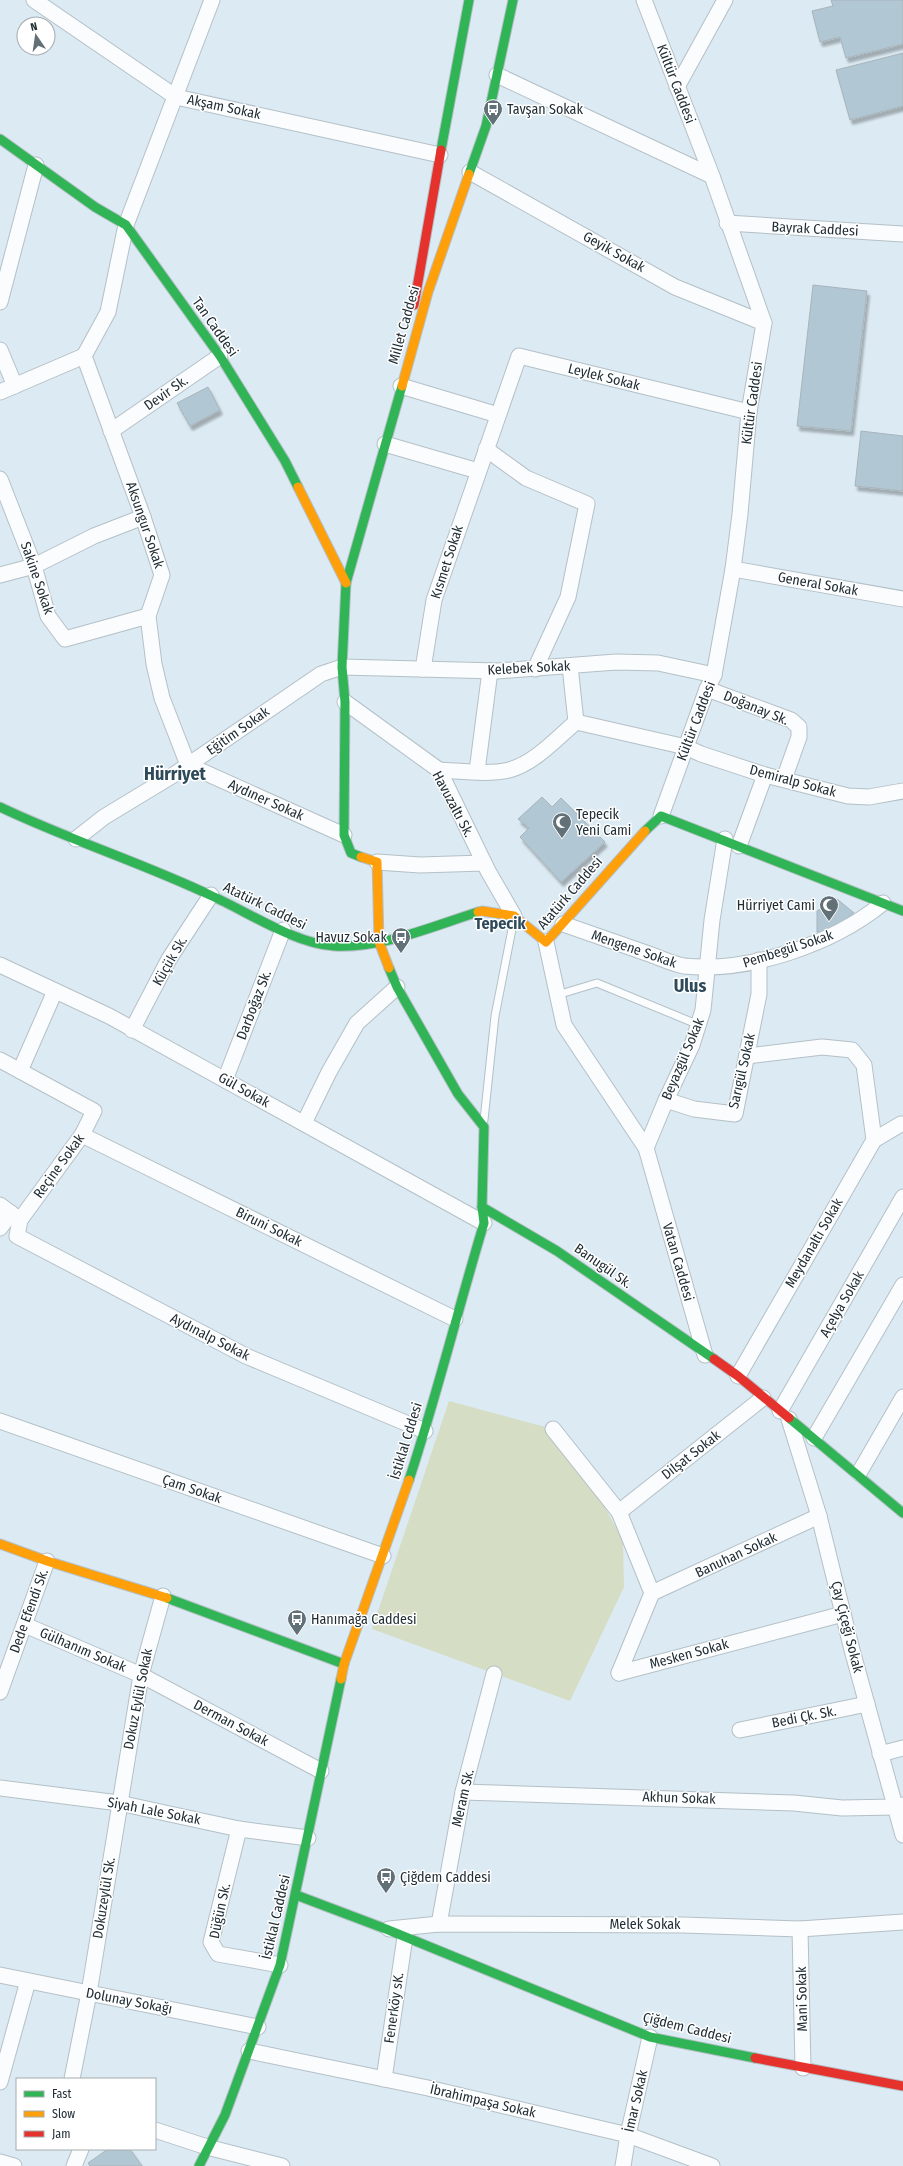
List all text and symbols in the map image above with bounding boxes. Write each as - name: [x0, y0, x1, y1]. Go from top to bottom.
- north arrow: [16, 16, 56, 56]
- text: N: [29, 20, 39, 34]
- street label: Kültür Caddesi: [653, 42, 699, 126]
- street label: Akşam Sokak: [186, 91, 263, 123]
- bus stop icon: Tavşan Sokak: [482, 98, 504, 126]
- place label: Tavşan Sokak: [507, 101, 583, 118]
- street label: Bayrak Caddesi: [771, 218, 859, 240]
- street label: Geyik Sokak: [580, 228, 648, 276]
- street label: Millet Caddesi: [385, 284, 423, 366]
- street label: Tan Caddesi: [188, 294, 242, 360]
- street label: Leylek Sokak: [566, 360, 642, 394]
- street label: Kültür Caddesi: [738, 360, 766, 446]
- street label: Devir Sk.: [141, 372, 191, 414]
- street label: Aksungur Sokak: [122, 479, 168, 571]
- street label: Kısmet Sokak: [427, 523, 467, 601]
- street label: Sakine Sokak: [17, 540, 57, 617]
- street label: General Sokak: [776, 569, 860, 600]
- street label: Kelebek Sokak: [487, 657, 571, 679]
- street label: Kültür Caddesi: [673, 679, 719, 763]
- street label: Doğanay Sk.: [721, 687, 791, 729]
- street label: Eğitim Sokak: [203, 703, 273, 759]
- street label: Demiralp Sokak: [748, 761, 839, 801]
- district label: Hürriyet: [144, 763, 207, 785]
- street label: Havuzaltı Sk.: [429, 768, 478, 840]
- street label: Aydıner Sokak: [226, 776, 307, 824]
- place label: Tepecik Yeni Cami: [576, 806, 631, 839]
- mosque icon: Tepecik Yeni Cami: [551, 811, 573, 839]
- street label: Atatürk Caddesi: [534, 853, 606, 933]
- street label: Atatürk Caddesi: [221, 879, 309, 933]
- mosque icon: Hürriyet Cami: [818, 894, 840, 922]
- place label: Hürriyet Cami: [737, 897, 815, 914]
- district label: Tepecik: [474, 914, 526, 933]
- bus stop icon: Havuz Sokak: [390, 926, 412, 954]
- street label: Mengene Sokak: [589, 926, 679, 972]
- street label: Pembegül Sokak: [741, 926, 836, 972]
- place label: Havuz Sokak: [315, 929, 387, 946]
- street label: Küçük Sk.: [149, 933, 191, 989]
- street label: Darboğaz Sk.: [233, 968, 275, 1042]
- district label: Ulus: [674, 975, 706, 997]
- street label: Beyazgül Sokak: [658, 1015, 708, 1103]
- street label: Sarıgül Sokak: [725, 1031, 759, 1110]
- street label: Gül Sokak: [215, 1069, 273, 1111]
- street label: Reçine Sokak: [30, 1130, 88, 1202]
- street label: Meydanaltı Sokak: [781, 1195, 847, 1291]
- street label: Biruni Sokak: [233, 1204, 305, 1251]
- street label: Vatan Caddesi: [659, 1221, 697, 1303]
- street label: Banugül Sk.: [571, 1240, 635, 1292]
- street label: Açelya Sokak: [816, 1267, 868, 1340]
- street label: Aydınalp Sokak: [167, 1310, 253, 1365]
- street label: İstiklal Cddesi: [386, 1400, 426, 1482]
- street label: Dilşat Sokak: [658, 1426, 724, 1483]
- street label: Çam Sokak: [160, 1471, 224, 1507]
- street label: Banuhan Sokak: [692, 1528, 780, 1581]
- street label: Dede Efendi Sk.: [6, 1567, 52, 1655]
- street label: Çay Çiçeği Sokak: [827, 1579, 867, 1675]
- bus stop icon: Hanımağa Caddesi: [286, 1608, 308, 1636]
- place label: Hanımağa Caddesi: [311, 1611, 416, 1628]
- street label: Gülhanım Sokak: [37, 1624, 129, 1676]
- street label: Mesken Sokak: [648, 1635, 731, 1673]
- street label: Dokuz Eylül Sokak: [120, 1647, 156, 1751]
- street label: Derman Sokak: [191, 1696, 272, 1750]
- street label: Bedi Çk. Sk.: [770, 1702, 838, 1732]
- street label: Meram Sk.: [448, 1767, 478, 1829]
- street label: Akhun Sokak: [642, 1788, 716, 1808]
- street label: Siyah Lale Sokak: [106, 1794, 203, 1828]
- street label: Dokuzeylül Sk.: [89, 1856, 119, 1940]
- bus stop icon: Çiğdem Caddesi: [375, 1866, 397, 1894]
- place label: Çiğdem Caddesi: [400, 1869, 491, 1886]
- street label: İstiklal Caddesi: [258, 1873, 294, 1961]
- street label: Düğün Sk.: [206, 1882, 234, 1940]
- street label: Melek Sokak: [609, 1916, 681, 1933]
- street label: Mani Sokak: [793, 1966, 811, 2032]
- street label: Fenerköy sK.: [381, 1971, 407, 2045]
- street label: Dolunay Sokağı: [84, 1984, 174, 2018]
- street label: Çiğdem Caddesi: [641, 2009, 733, 2047]
- street label: İmar Sokak: [621, 2068, 652, 2134]
- legend: [16, 2078, 156, 2150]
- street label: İbrahimpaşa Sokak: [428, 2081, 538, 2122]
- text: Fast: [52, 2087, 71, 2101]
- text: Slow: [52, 2107, 75, 2121]
- text: Jam: [52, 2127, 70, 2141]

